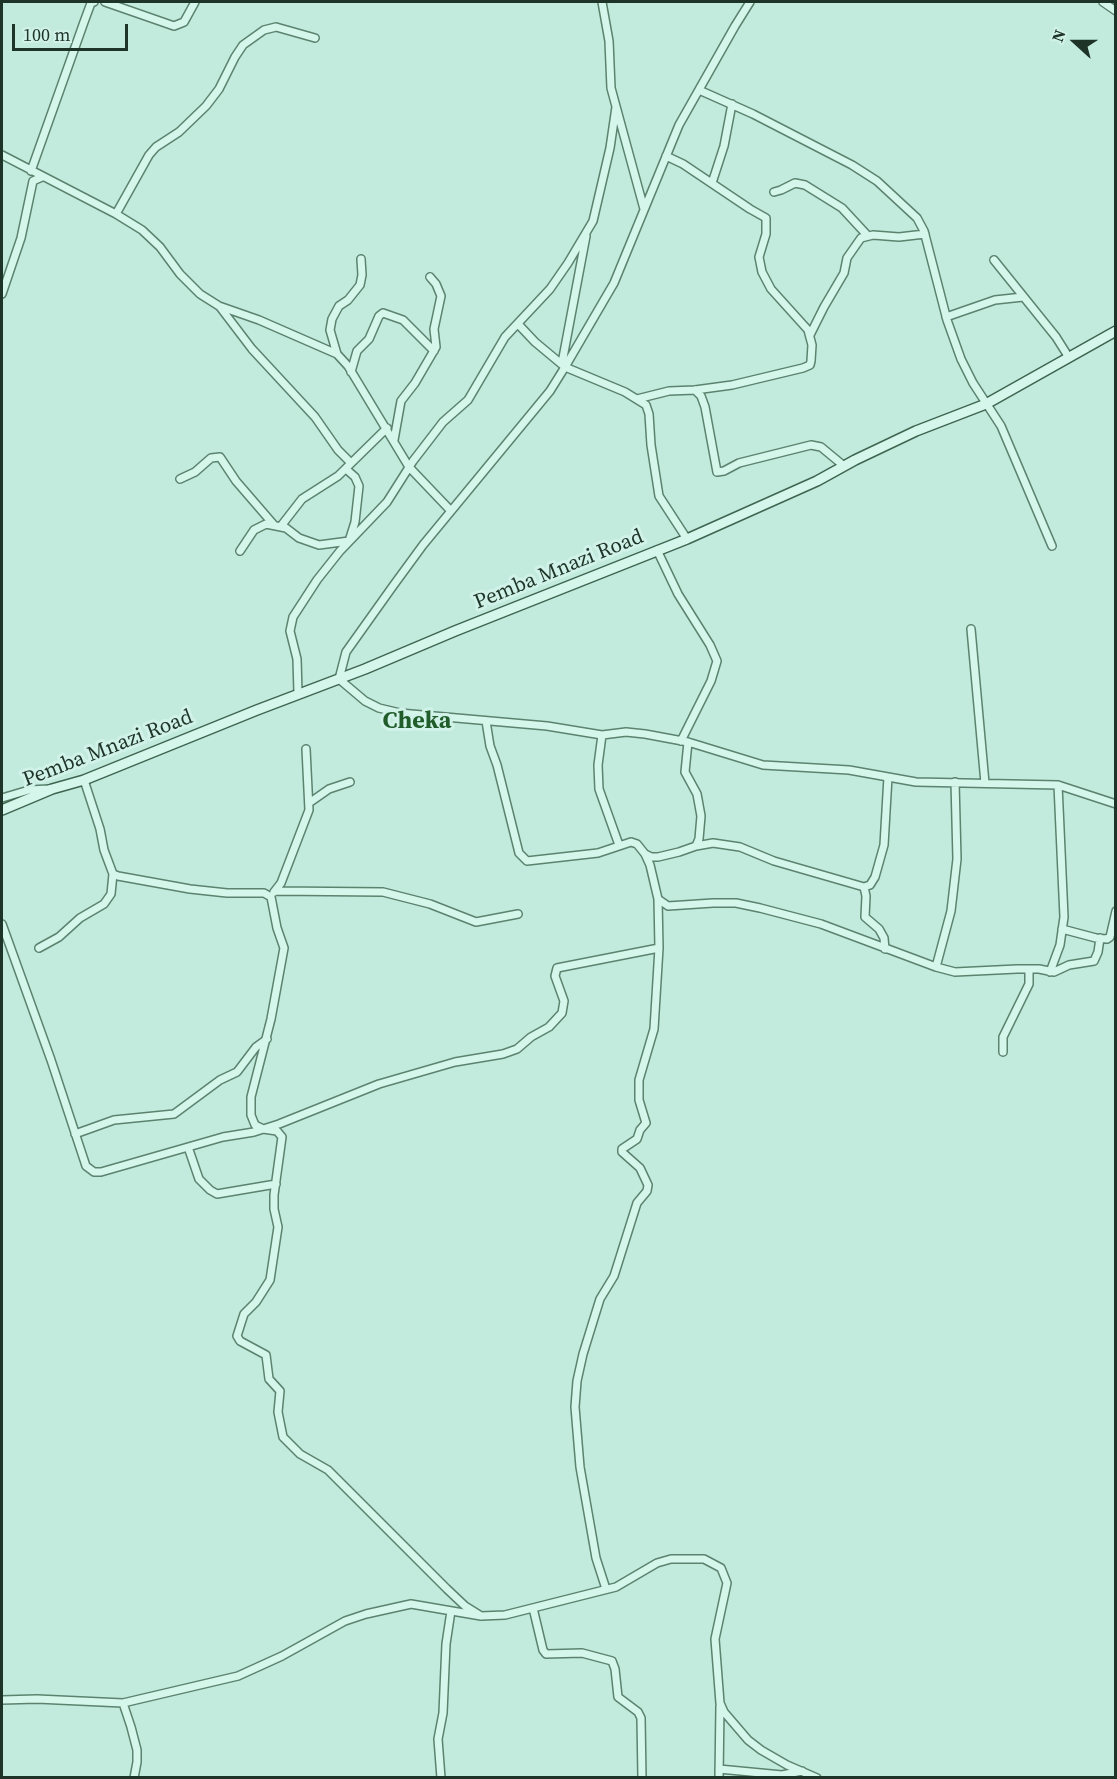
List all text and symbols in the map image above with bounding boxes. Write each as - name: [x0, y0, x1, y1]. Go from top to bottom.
- scale bar: [15, 12, 130, 50]
- north arrow: [1045, 12, 1105, 72]
- text: 100 m: [23, 22, 70, 47]
- text: N: [1046, 26, 1071, 45]
- street label: Pemba Mnazi Road: [471, 525, 647, 615]
- street label: Pemba Mnazi Road: [19, 705, 197, 793]
- district label: Cheka: [383, 708, 451, 736]

